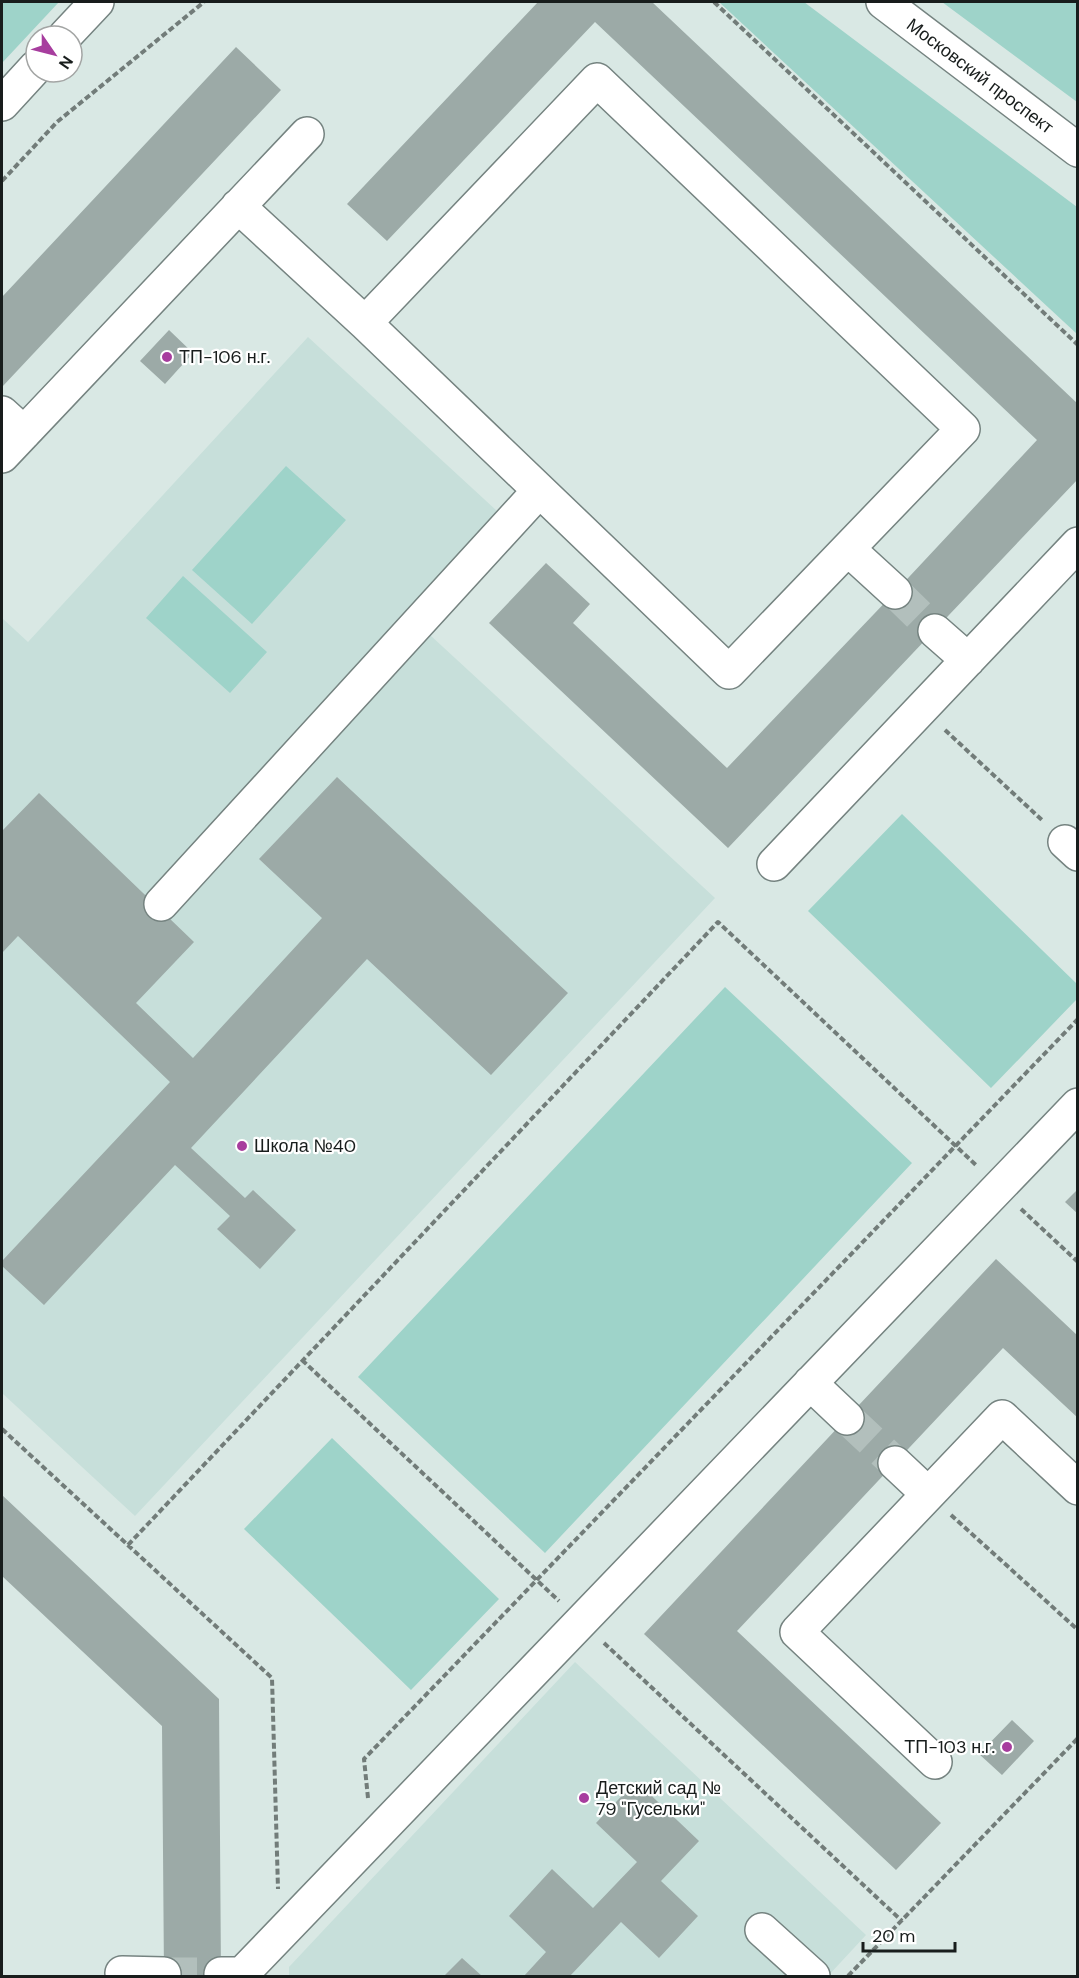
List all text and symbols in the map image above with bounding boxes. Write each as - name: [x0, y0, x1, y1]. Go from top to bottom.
- street label: Московский проспект: [902, 13, 1058, 139]
- north arrow: [24, 24, 84, 84]
- text: N: [54, 52, 78, 73]
- place label: ТП-106 н.г.: [179, 345, 270, 369]
- marker: ТП-106 н.г.: [160, 350, 174, 364]
- place label: Школа №40: [254, 1134, 356, 1158]
- marker: Школа №40: [235, 1139, 249, 1153]
- place label: ТП-103 н.г.: [904, 1735, 995, 1759]
- marker: ТП-103 н.г.: [1000, 1740, 1014, 1754]
- place label: Детский сад № 79 "Гусельки": [596, 1776, 721, 1821]
- marker: Детский сад № 79 "Гусельки": [577, 1791, 591, 1805]
- scale bar: [863, 1915, 954, 1953]
- text: 20 m: [872, 1924, 915, 1948]

